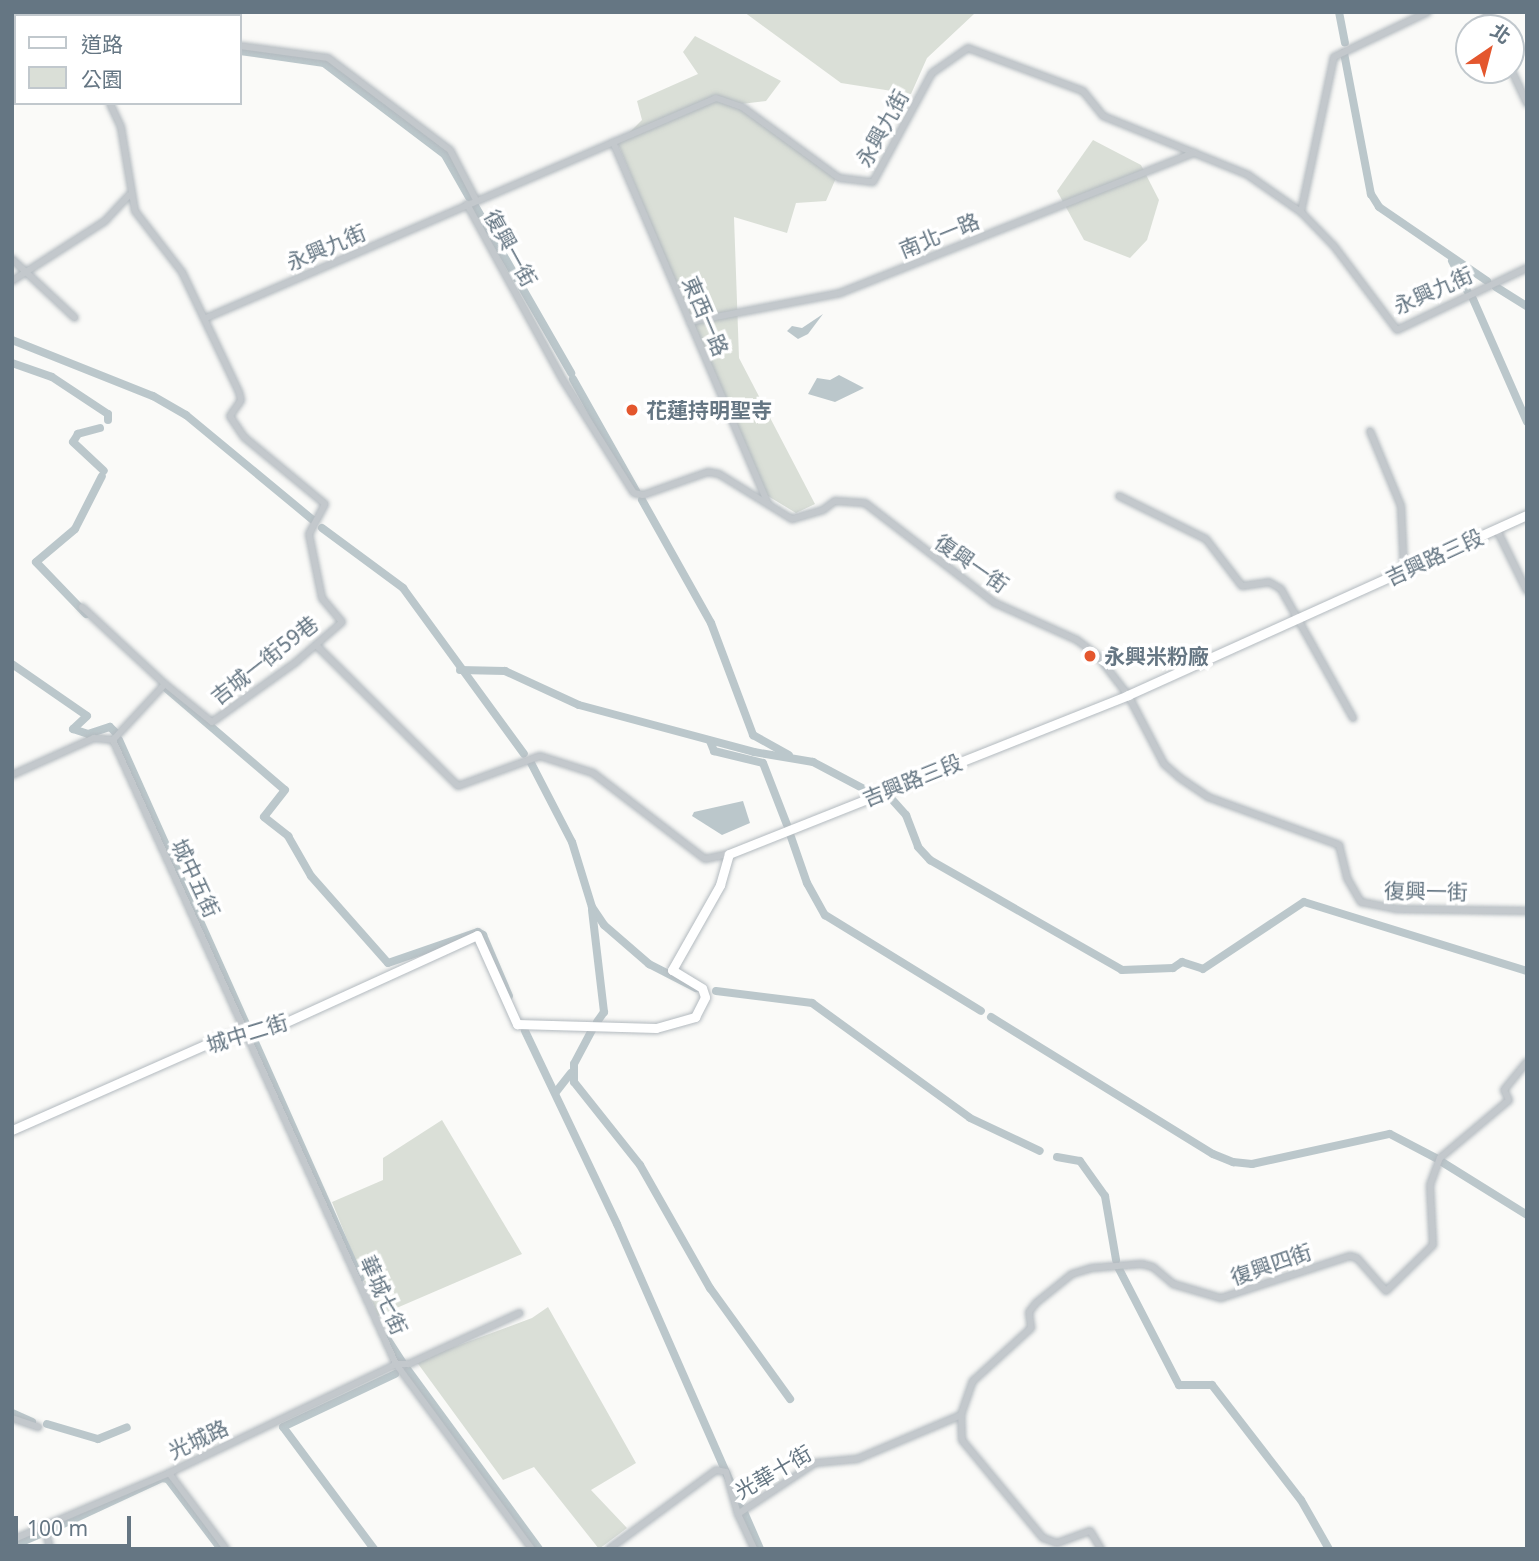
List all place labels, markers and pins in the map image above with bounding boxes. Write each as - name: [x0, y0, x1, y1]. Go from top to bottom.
- place label: 花蓮持明聖寺: [646, 397, 772, 423]
- marker: 花蓮持明聖寺: [624, 402, 640, 418]
- place label: 永興米粉廠: [1104, 643, 1209, 669]
- marker: 永興米粉廠: [1082, 648, 1098, 664]

